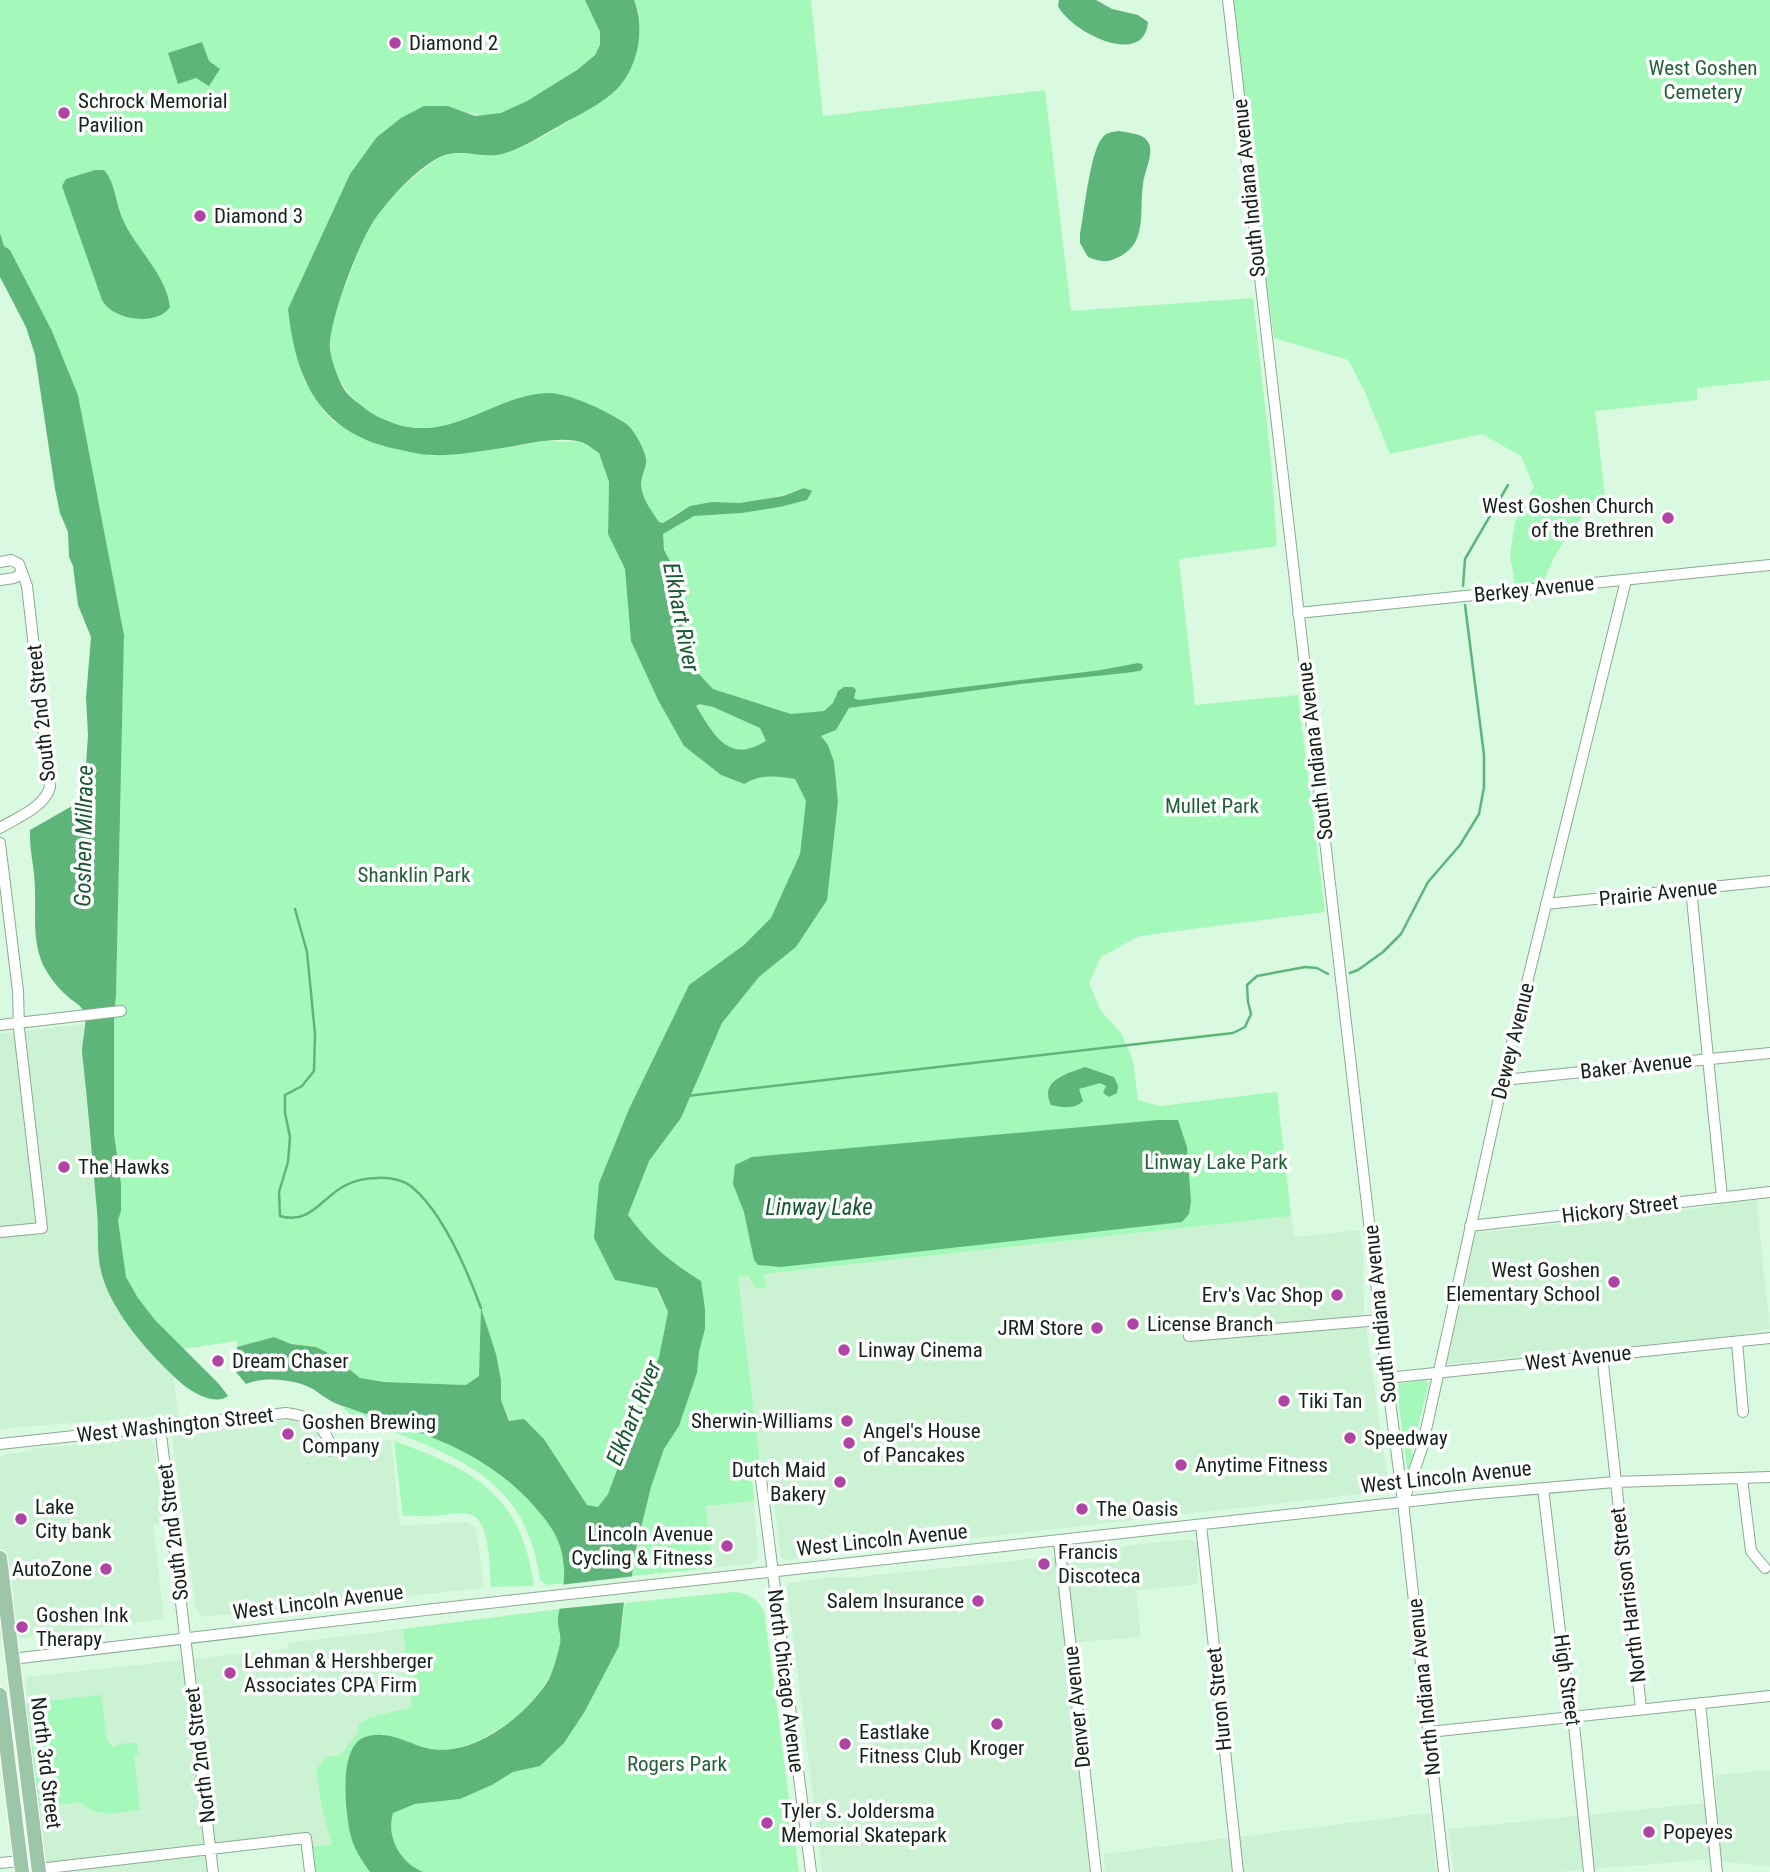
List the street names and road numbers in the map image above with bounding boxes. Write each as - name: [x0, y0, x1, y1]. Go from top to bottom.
- street label: South Indiana Avenue: [1228, 98, 1270, 278]
- street label: Berkey Avenue: [1473, 571, 1595, 607]
- street label: South 2nd Street: [22, 643, 60, 783]
- street label: South Indiana Avenue: [1292, 661, 1338, 841]
- street label: Prairie Avenue: [1598, 875, 1719, 911]
- street label: Dewey Avenue: [1487, 980, 1539, 1102]
- street label: Baker Avenue: [1579, 1048, 1693, 1084]
- street label: Hickory Street: [1561, 1190, 1679, 1228]
- street label: South Indiana Avenue: [1359, 1224, 1401, 1404]
- street label: West Avenue: [1524, 1340, 1632, 1376]
- street label: West Washington Street: [75, 1403, 275, 1447]
- street label: West Lincoln Avenue: [1359, 1456, 1533, 1498]
- street label: South 2nd Street: [153, 1462, 193, 1602]
- street label: North Harrison Street: [1605, 1506, 1651, 1684]
- street label: West Lincoln Avenue: [795, 1519, 969, 1561]
- street label: West Lincoln Avenue: [231, 1580, 405, 1624]
- street label: North Chicago Avenue: [763, 1588, 809, 1774]
- street label: North Indiana Avenue: [1403, 1597, 1445, 1777]
- street label: High Street: [1549, 1633, 1585, 1727]
- street label: Denver Avenue: [1059, 1645, 1095, 1769]
- street label: Huron Street: [1202, 1646, 1236, 1752]
- street label: North 2nd Street: [180, 1686, 220, 1824]
- street label: North 3rd Street: [26, 1696, 66, 1830]

